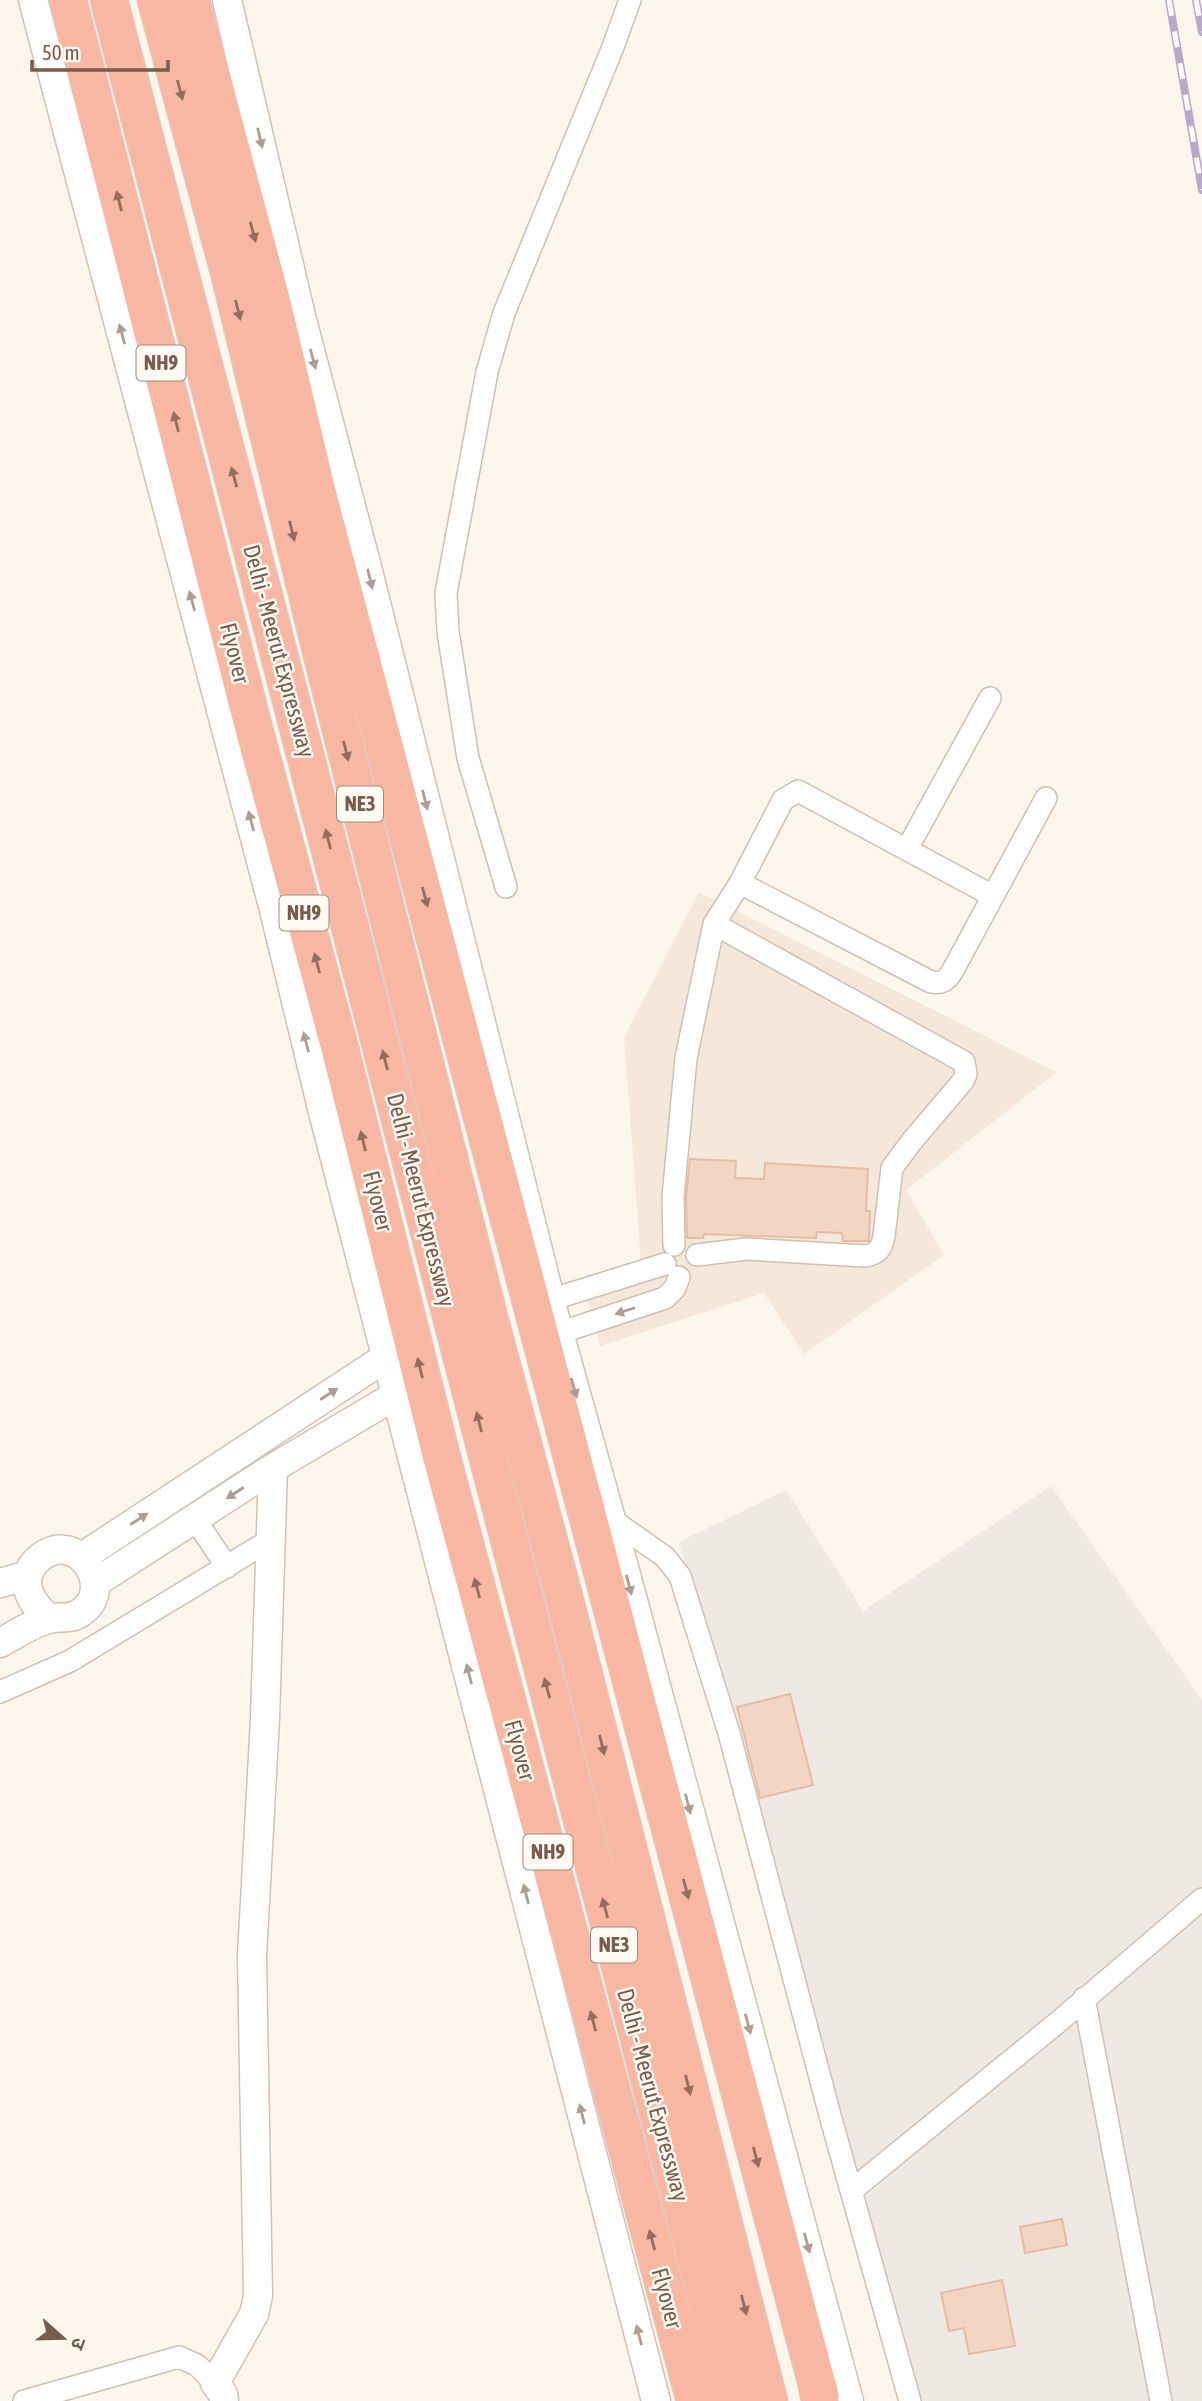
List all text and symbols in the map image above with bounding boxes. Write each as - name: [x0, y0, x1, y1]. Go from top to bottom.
- scale bar: [32, 28, 168, 72]
- text: 50 m: [42, 40, 80, 64]
- one-way arrow: [175, 79, 186, 101]
- one-way arrow: [254, 127, 265, 149]
- one-way arrow: [113, 190, 124, 212]
- one-way arrow: [248, 221, 259, 243]
- one-way arrow: [233, 299, 244, 321]
- one-way arrow: [116, 323, 127, 345]
- road number: NH9: [136, 346, 186, 380]
- one-way arrow: [308, 349, 318, 370]
- one-way arrow: [170, 411, 181, 433]
- one-way arrow: [228, 466, 238, 487]
- one-way arrow: [286, 520, 297, 542]
- street label: Delhi - Meerut Expressway: [238, 542, 320, 760]
- one-way arrow: [365, 568, 376, 590]
- one-way arrow: [187, 590, 197, 611]
- street label: Flyover: [215, 620, 255, 687]
- one-way arrow: [341, 741, 352, 763]
- road number: NE3: [337, 786, 383, 822]
- one-way arrow: [420, 789, 431, 811]
- one-way arrow: [245, 810, 256, 832]
- one-way arrow: [322, 828, 333, 850]
- one-way arrow: [420, 887, 431, 909]
- road number: NH9: [280, 895, 328, 930]
- one-way arrow: [312, 952, 322, 973]
- one-way arrow: [300, 1031, 311, 1053]
- one-way arrow: [379, 1048, 390, 1070]
- street label: Delhi - Meerut Expressway: [382, 1091, 460, 1309]
- one-way arrow: [357, 1130, 368, 1152]
- street label: Flyover: [358, 1168, 398, 1235]
- one-way arrow: [615, 1306, 636, 1317]
- one-way arrow: [414, 1357, 425, 1379]
- one-way arrow: [570, 1378, 580, 1399]
- one-way arrow: [320, 1388, 339, 1401]
- one-way arrow: [473, 1411, 483, 1432]
- one-way arrow: [225, 1486, 244, 1499]
- one-way arrow: [130, 1512, 148, 1526]
- one-way arrow: [624, 1574, 635, 1596]
- one-way arrow: [471, 1577, 482, 1599]
- one-way arrow: [464, 1663, 474, 1684]
- one-way arrow: [541, 1677, 552, 1699]
- street label: Flyover: [499, 1717, 541, 1784]
- one-way arrow: [597, 1734, 608, 1756]
- one-way arrow: [683, 1793, 694, 1815]
- road number: NH9: [524, 1834, 572, 1870]
- one-way arrow: [681, 1879, 691, 1900]
- one-way arrow: [520, 1883, 531, 1905]
- one-way arrow: [599, 1897, 609, 1918]
- road number: NE3: [591, 1927, 637, 1962]
- street label: Delhi - Meerut Expressway: [612, 1986, 694, 2204]
- one-way arrow: [587, 2009, 598, 2031]
- one-way arrow: [743, 2014, 753, 2035]
- one-way arrow: [683, 2074, 694, 2096]
- one-way arrow: [576, 2103, 587, 2125]
- one-way arrow: [751, 2146, 762, 2168]
- one-way arrow: [646, 2229, 657, 2251]
- one-way arrow: [802, 2233, 813, 2255]
- street label: Flyover: [646, 2265, 688, 2332]
- one-way arrow: [739, 2294, 750, 2316]
- north arrow: [28, 2303, 98, 2373]
- one-way arrow: [633, 2324, 644, 2346]
- text: उ: [66, 2335, 91, 2354]

